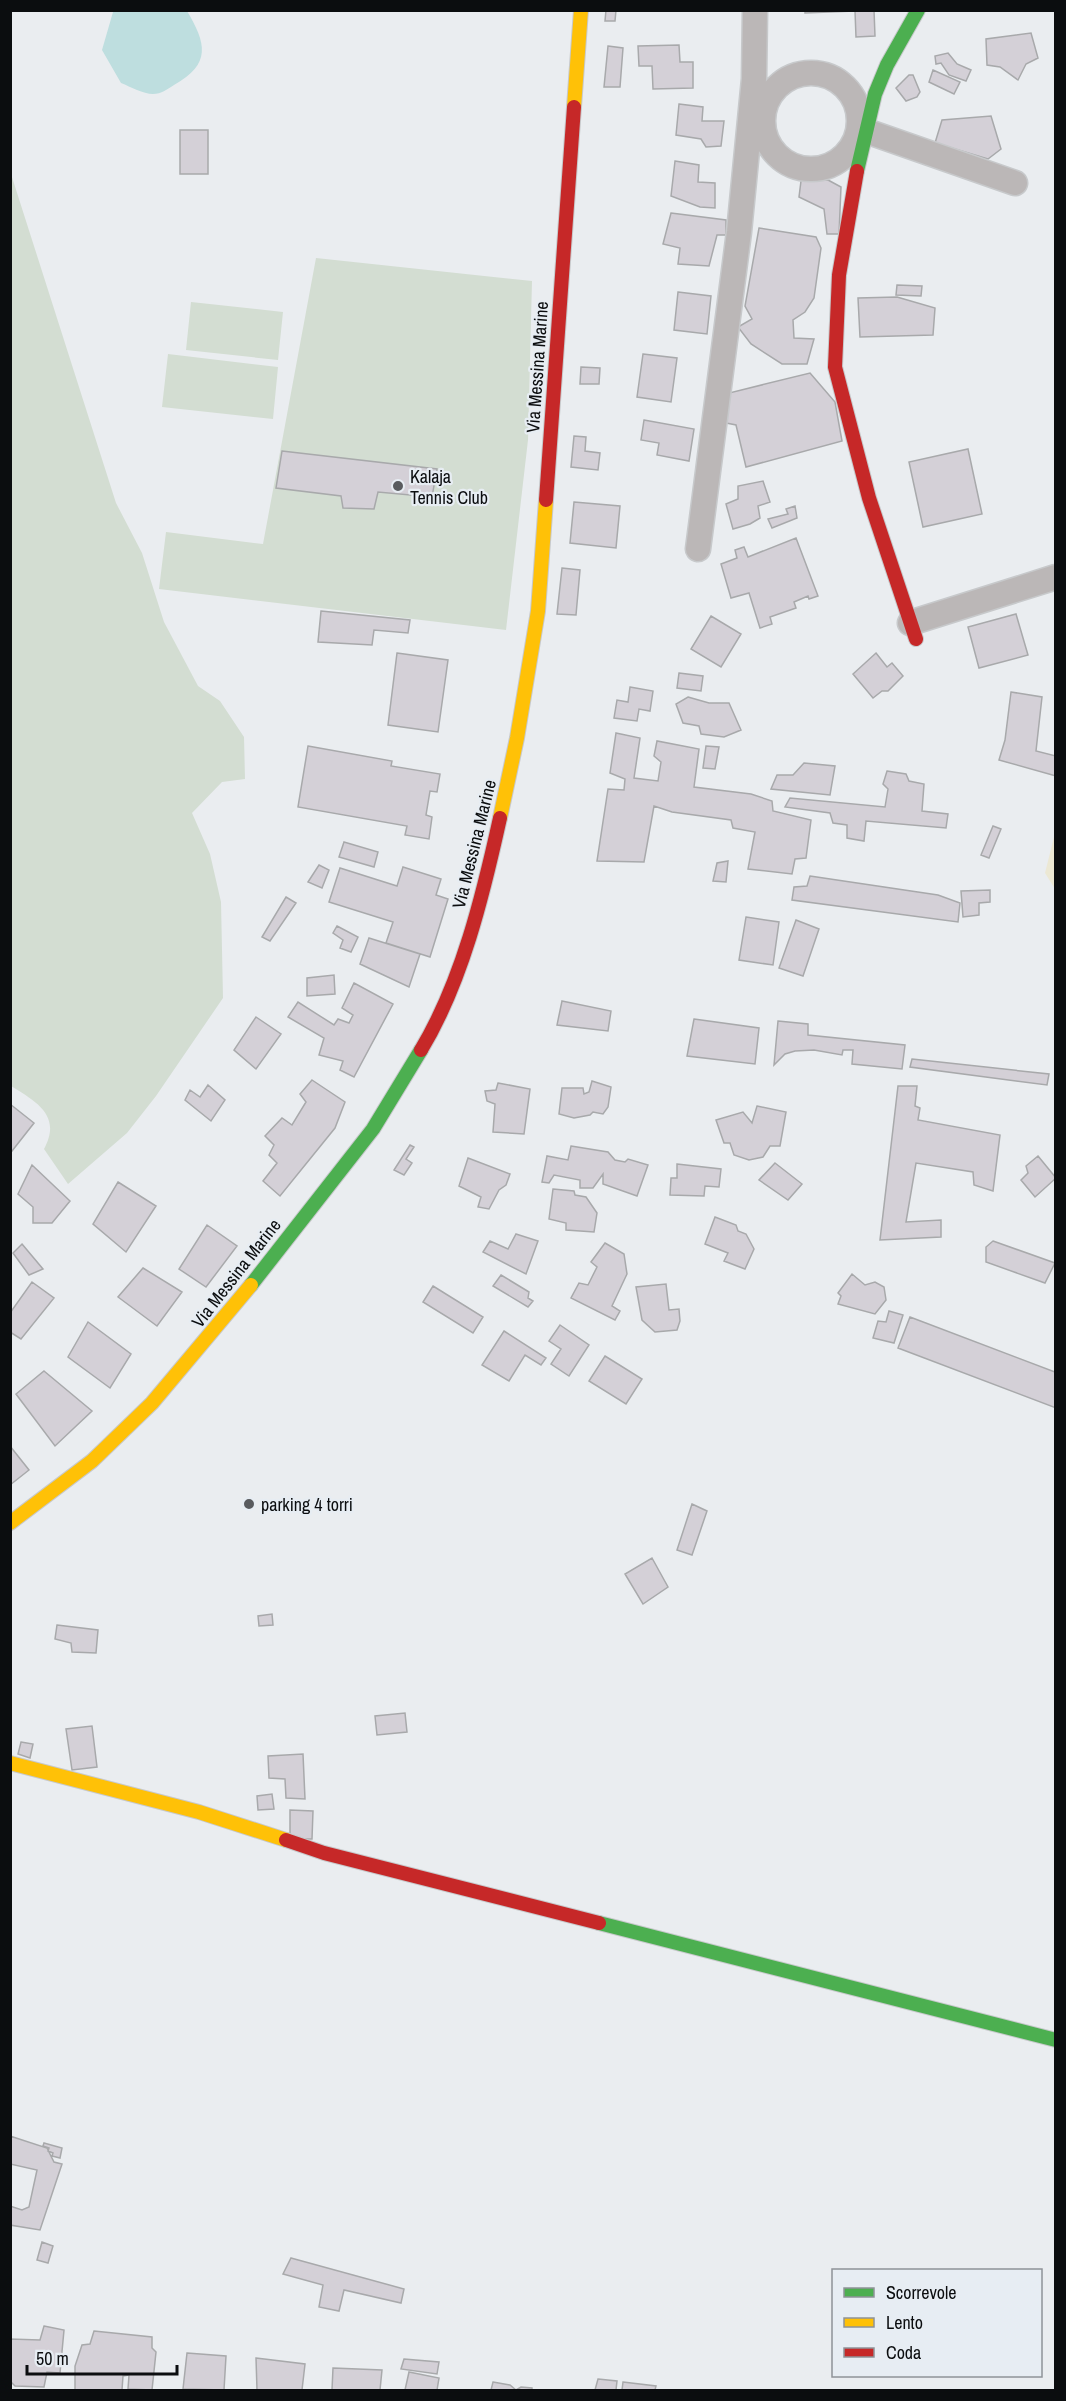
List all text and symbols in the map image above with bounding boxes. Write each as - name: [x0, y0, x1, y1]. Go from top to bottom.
- street label: Via Messina Marine: [520, 300, 554, 434]
- place label: Kalaja Tennis Club: [410, 464, 488, 510]
- marker: Kalaja Tennis Club: [391, 479, 405, 493]
- street label: Via Messina Marine: [446, 777, 502, 911]
- street label: Via Messina Marine: [186, 1213, 286, 1333]
- place label: parking 4 torri: [261, 1492, 353, 1517]
- marker: parking 4 torri: [242, 1497, 256, 1511]
- legend: [832, 2269, 1042, 2377]
- text: Scorrevole: [886, 2280, 957, 2305]
- text: Lento: [886, 2310, 923, 2335]
- scale bar: [27, 2338, 177, 2376]
- text: Coda: [886, 2340, 921, 2365]
- text: 50 m: [36, 2346, 69, 2371]

